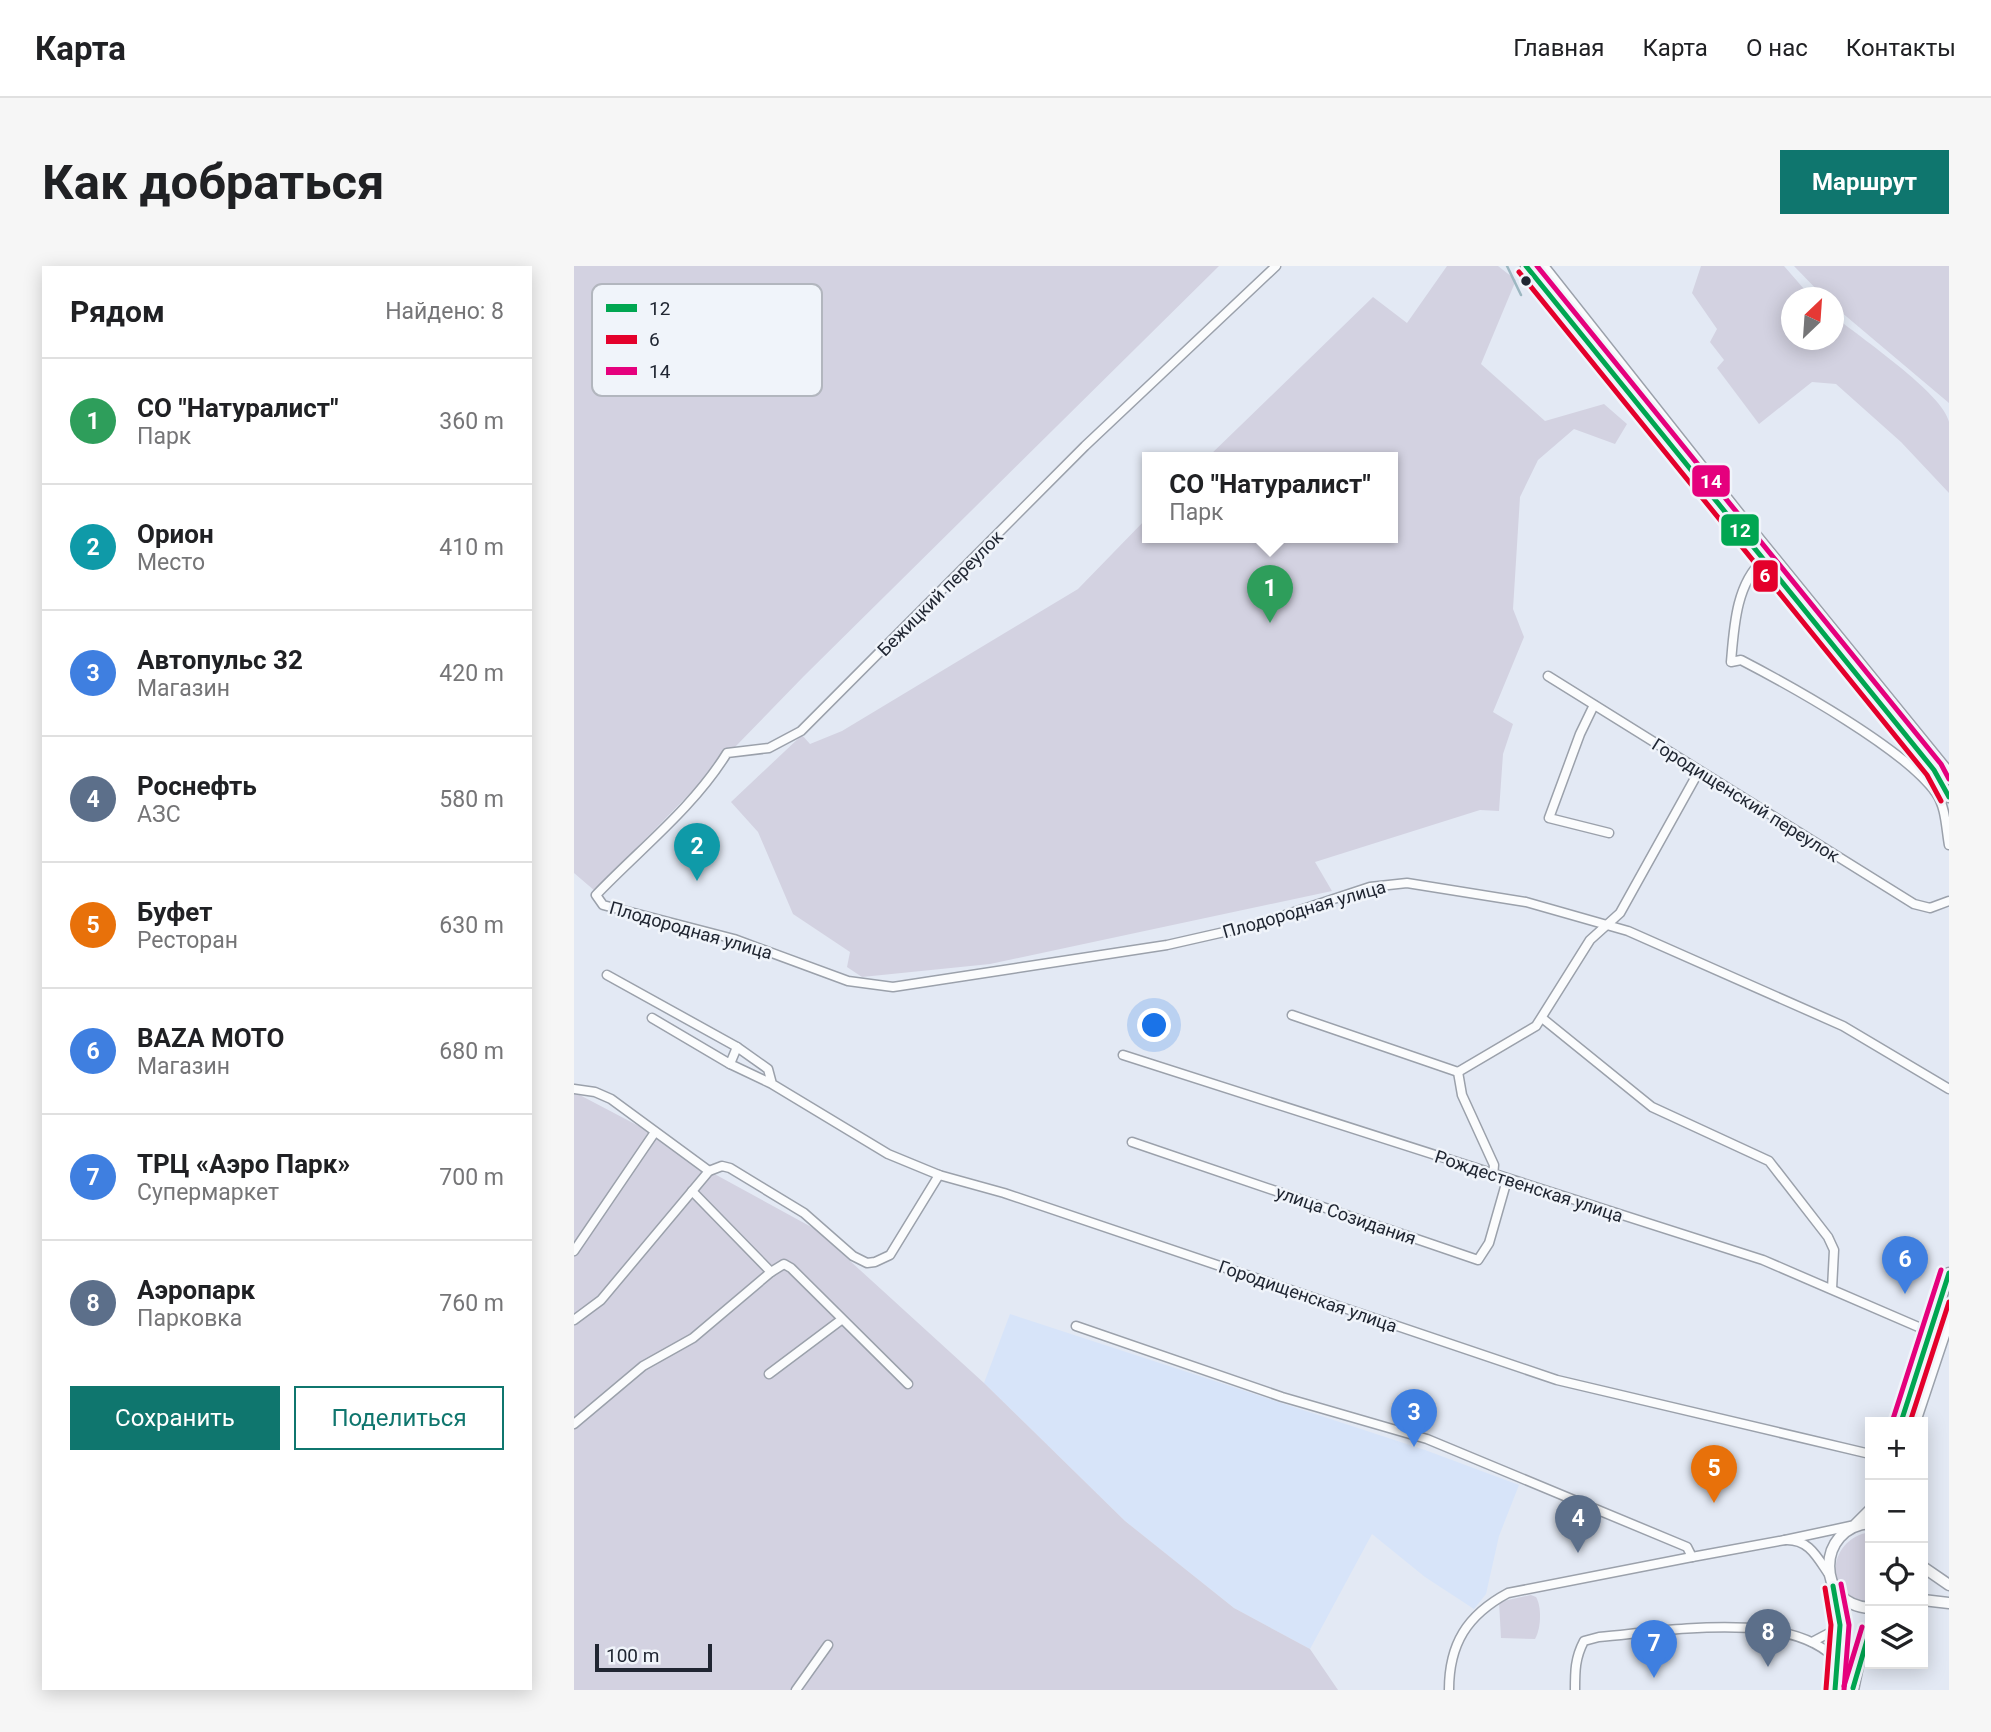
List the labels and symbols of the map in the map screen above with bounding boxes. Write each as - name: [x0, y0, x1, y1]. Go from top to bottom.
- unlabelled marker: [1519, 274, 1533, 288]
- legend: [592, 284, 822, 396]
- north arrow: [1781, 287, 1844, 350]
- text: 12: [649, 297, 670, 320]
- text: 6: [649, 328, 660, 351]
- text: 14: [649, 360, 671, 383]
- line badge: 14: [1691, 464, 1731, 498]
- text: 14: [1700, 470, 1722, 493]
- line badge: 12: [1720, 513, 1760, 547]
- text: 12: [1729, 519, 1751, 542]
- street label: Бежицкий переулок: [873, 526, 1007, 660]
- line badge: 6: [1752, 559, 1779, 593]
- text: 6: [1760, 564, 1771, 587]
- pin: 1: [1247, 565, 1293, 623]
- street label: Городищенский переулок: [1648, 734, 1844, 867]
- pin: 2: [674, 823, 720, 881]
- street label: Плодородная улица: [1220, 876, 1388, 942]
- street label: Плодородная улица: [607, 897, 775, 963]
- your location: [1137, 1008, 1171, 1042]
- street label: Рождественская улица: [1432, 1146, 1626, 1226]
- street label: улица Созидания: [1273, 1181, 1419, 1249]
- pin: 6: [1882, 1236, 1928, 1294]
- street label: Городищенская улица: [1216, 1256, 1400, 1336]
- pin: 3: [1391, 1389, 1437, 1447]
- pin: 5: [1691, 1445, 1737, 1503]
- pin: 4: [1555, 1495, 1601, 1553]
- pin: 8: [1745, 1609, 1791, 1667]
- pin: 7: [1631, 1620, 1677, 1678]
- scale bar: [595, 1641, 712, 1673]

